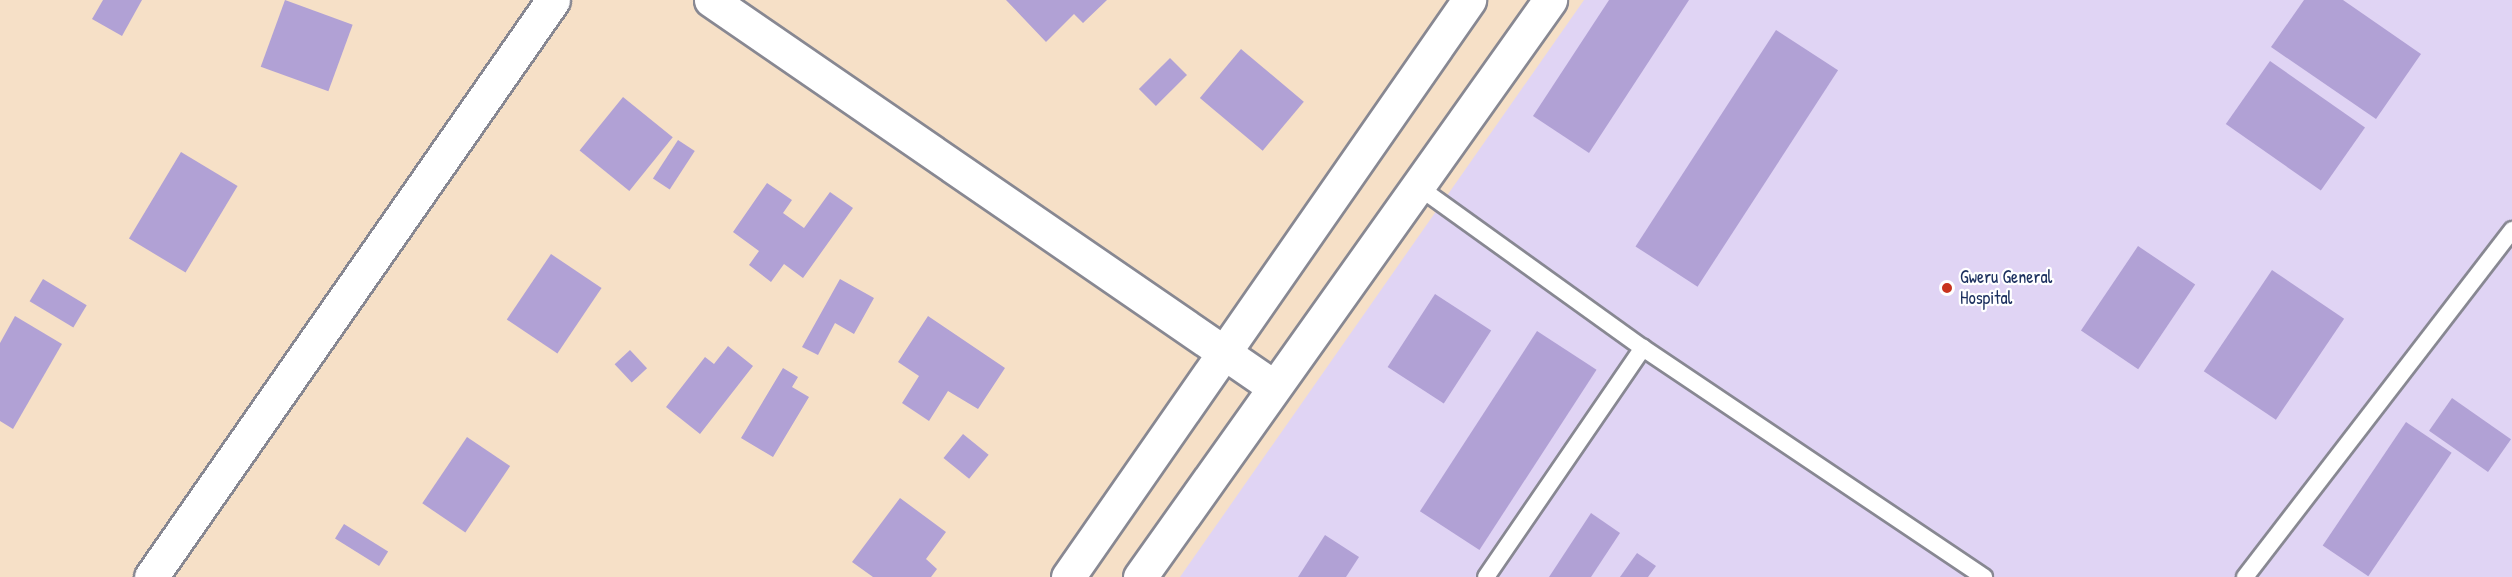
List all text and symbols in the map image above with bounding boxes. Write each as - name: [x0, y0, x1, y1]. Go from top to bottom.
- place label: Gweru General Hospital: [1960, 267, 2052, 310]
- marker: Gweru General Hospital: [1938, 279, 1956, 297]

